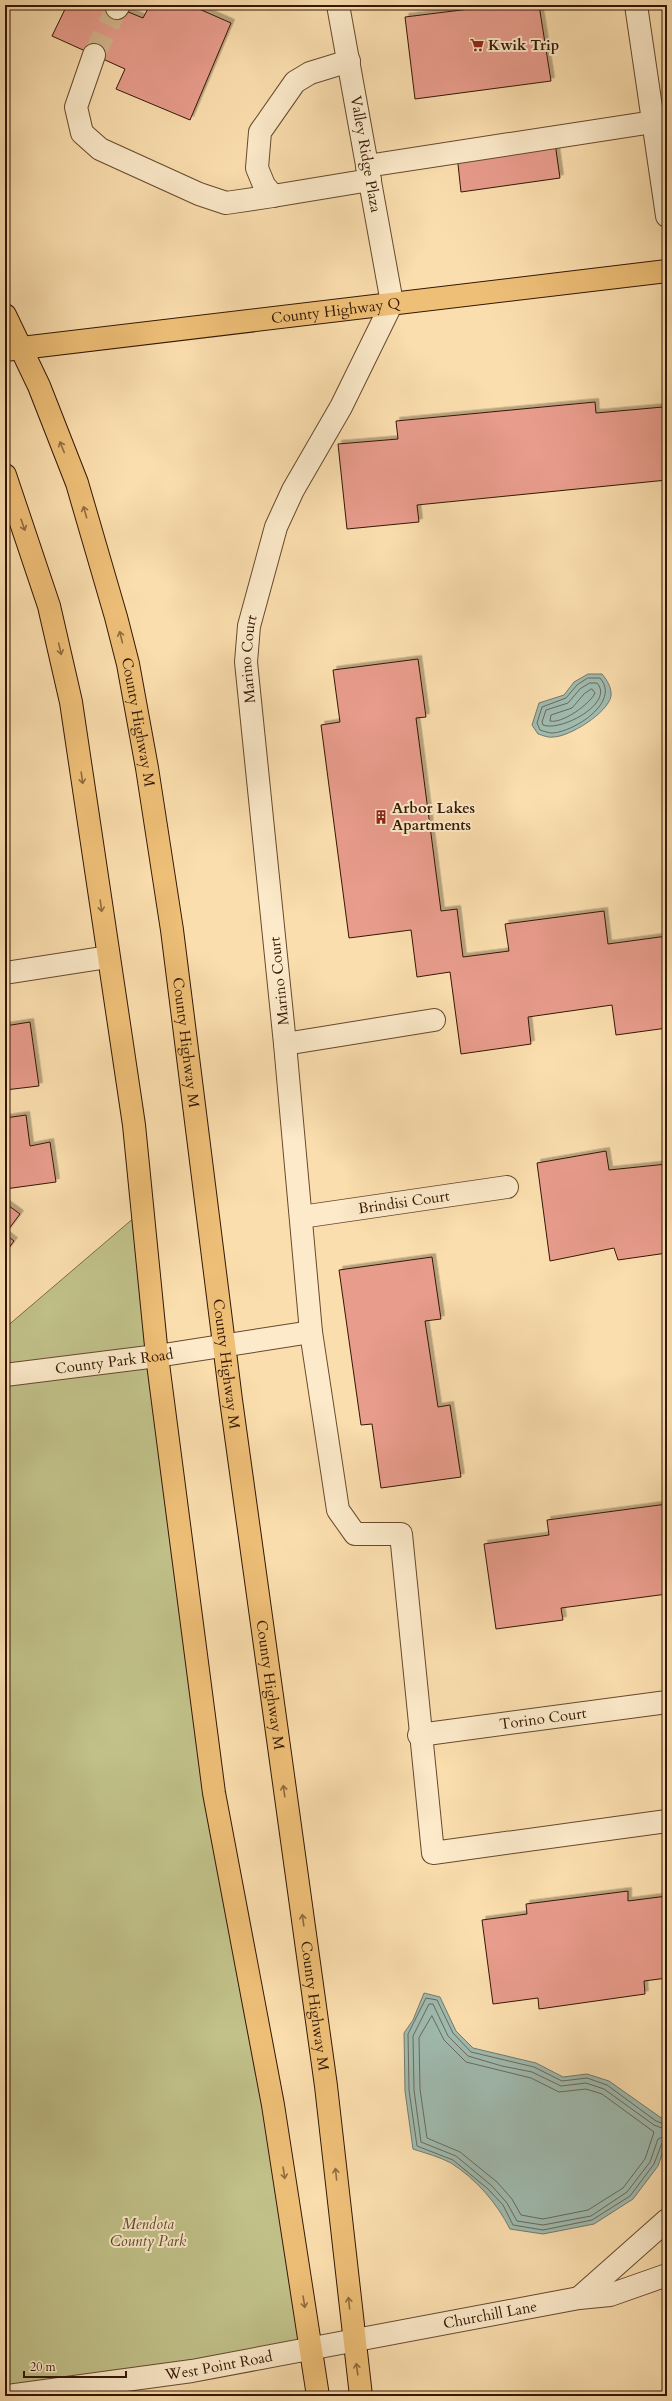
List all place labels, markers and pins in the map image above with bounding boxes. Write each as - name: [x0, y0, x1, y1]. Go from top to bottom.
- place label: Kwik Trip: [488, 35, 559, 55]
- supermarket icon: Kwik Trip: [469, 37, 485, 53]
- place label: Arbor Lakes Apartments: [392, 798, 475, 835]
- building icon: Arbor Lakes Apartments: [373, 809, 389, 825]

